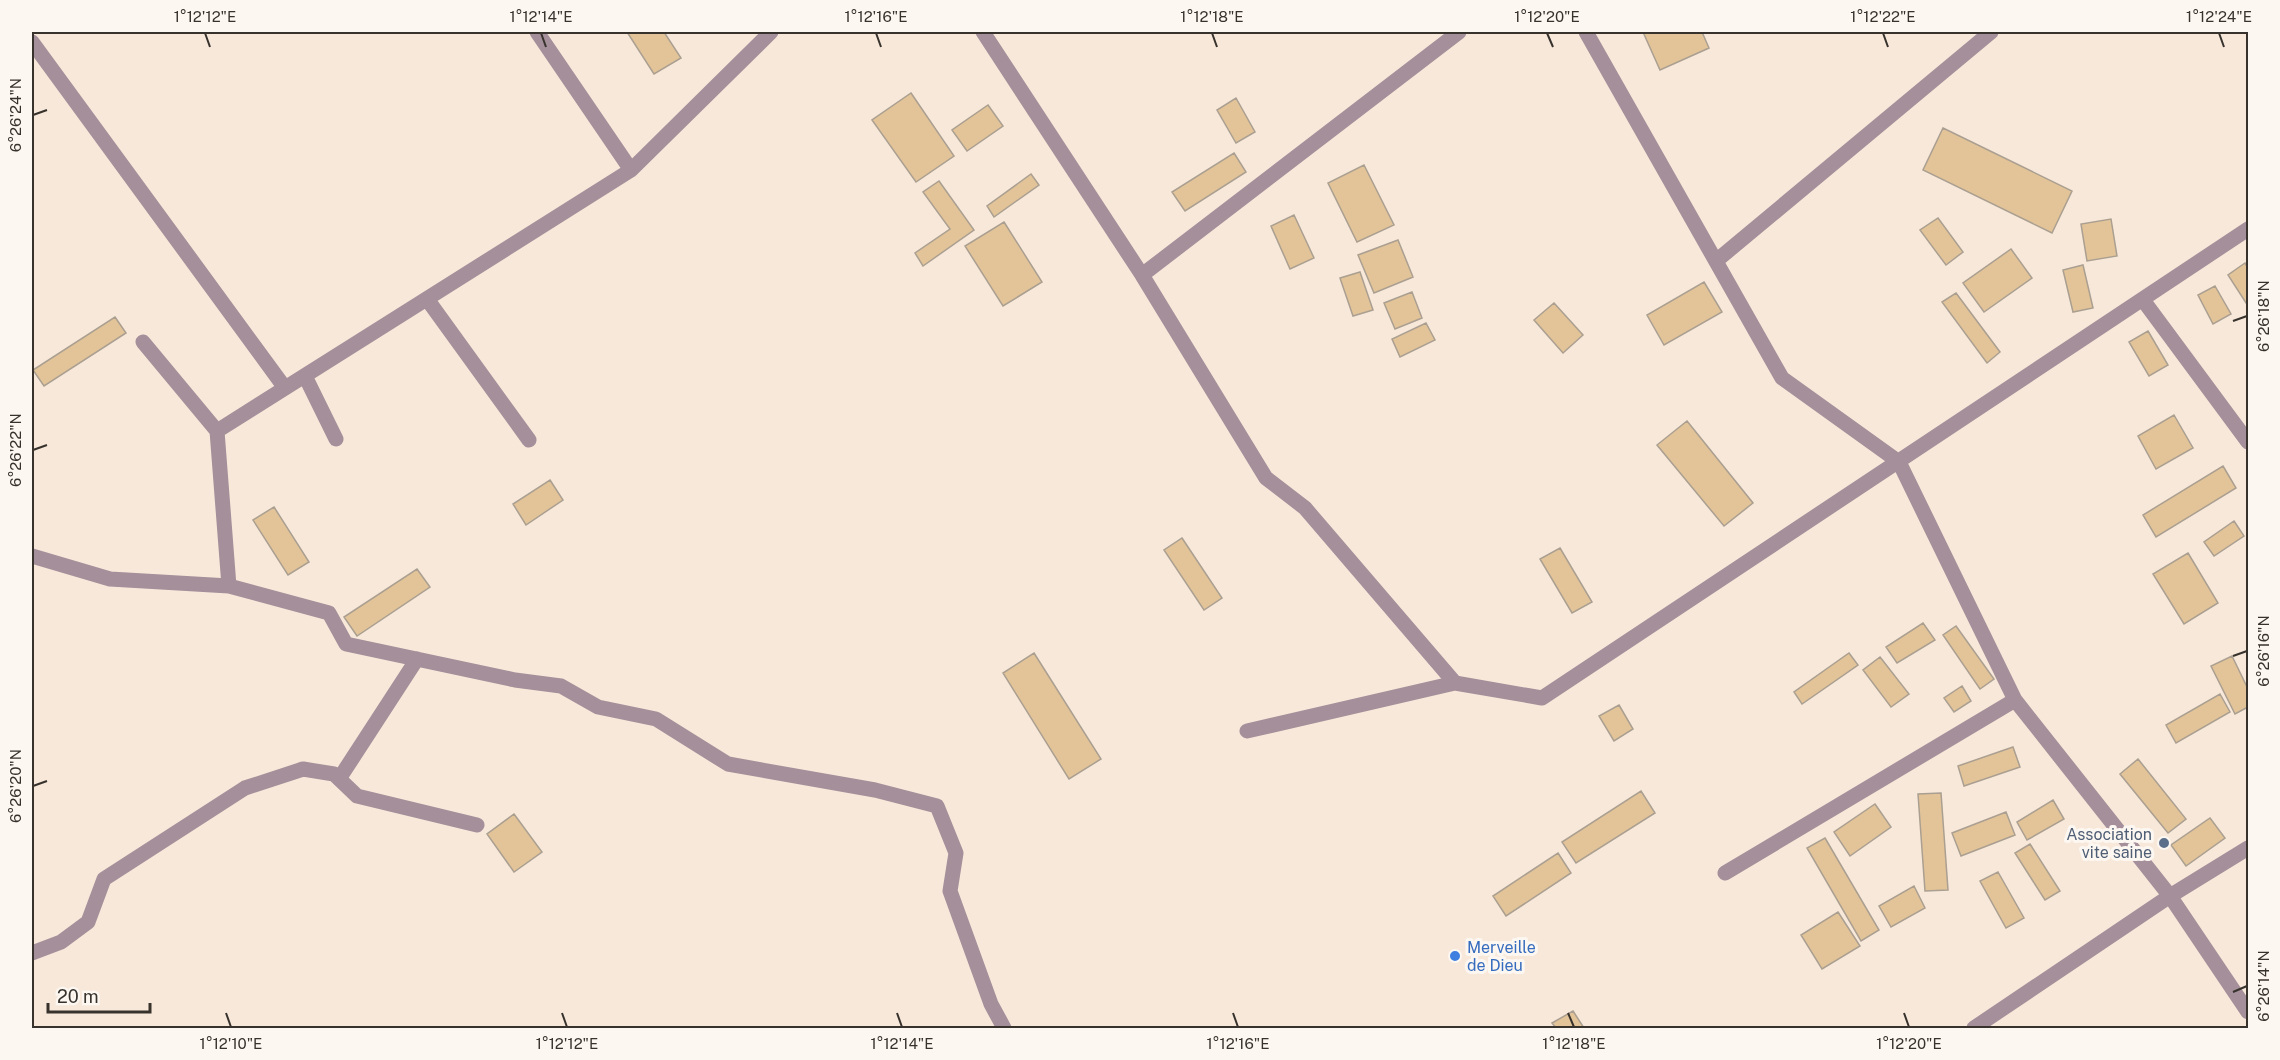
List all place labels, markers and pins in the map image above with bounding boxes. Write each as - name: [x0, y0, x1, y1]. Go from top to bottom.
- place label: Association vite saine: [2066, 825, 2152, 862]
- marker: Association vite saine: [2157, 836, 2171, 850]
- place label: Merveille de Dieu: [1467, 938, 1536, 975]
- marker: Merveille de Dieu: [1448, 949, 1462, 963]

